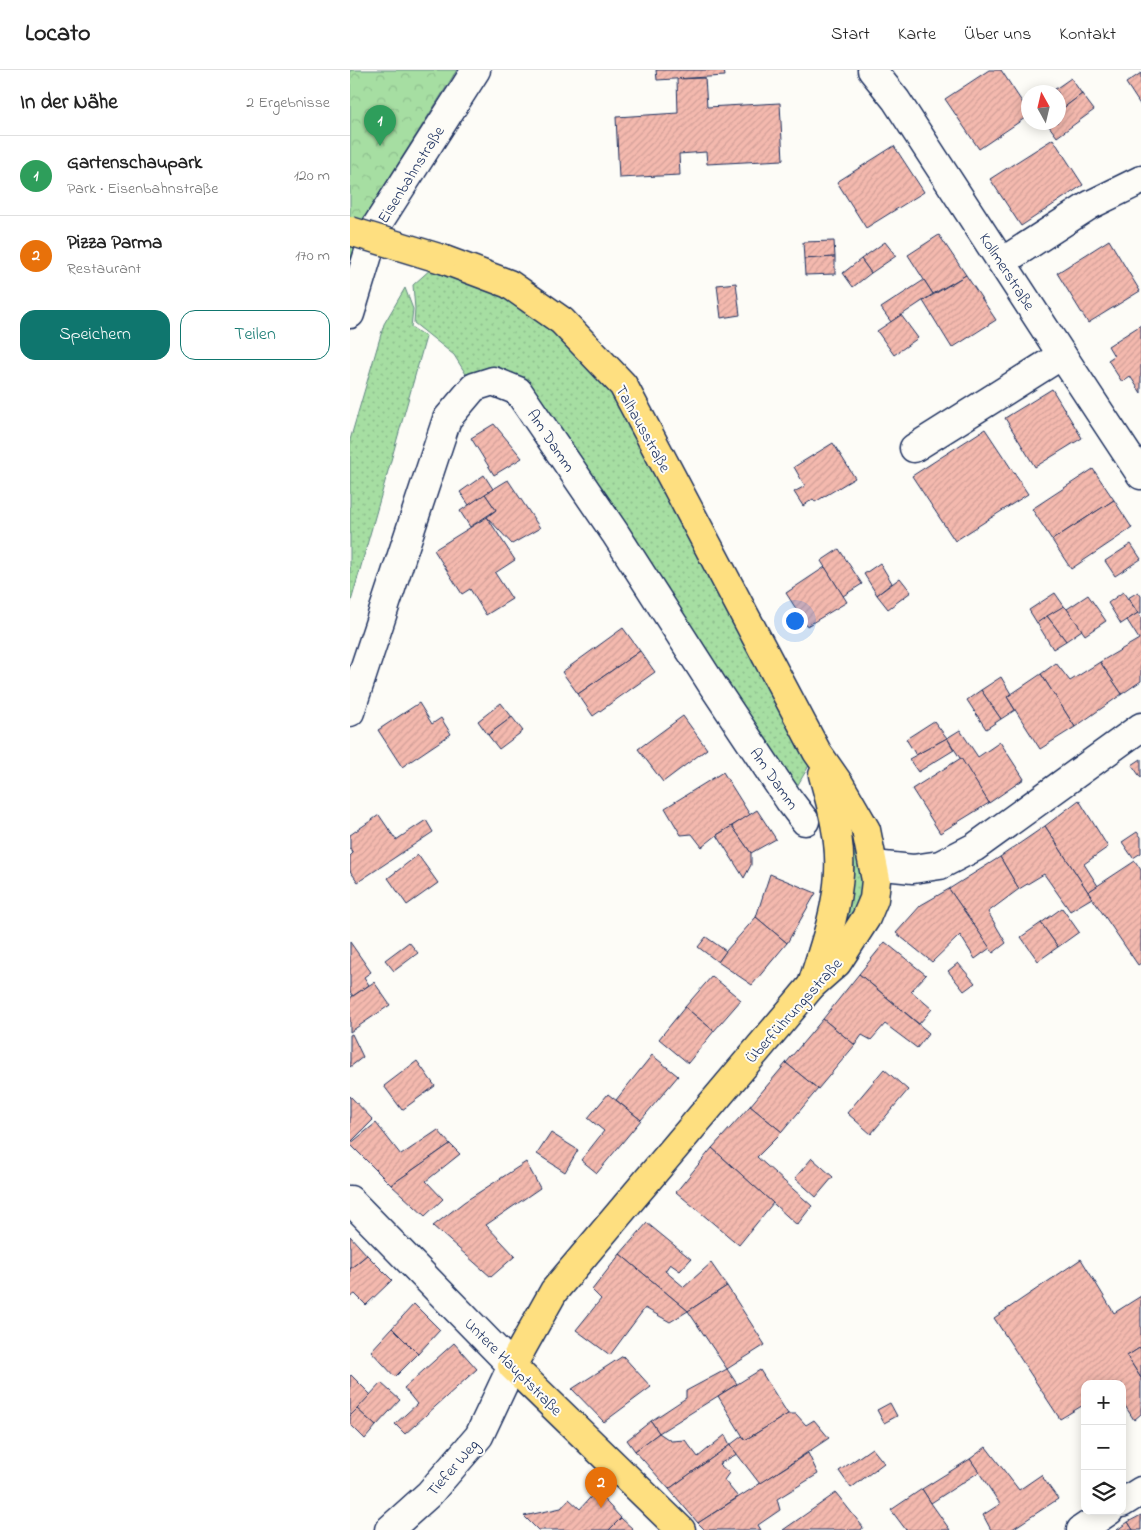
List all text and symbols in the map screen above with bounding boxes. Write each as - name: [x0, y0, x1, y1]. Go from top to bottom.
- text: Locato: [25, 17, 91, 52]
- text: Start: [831, 22, 870, 48]
- text: Karte: [898, 22, 936, 48]
- text: Über uns: [964, 22, 1031, 48]
- text: Kontakt: [1059, 22, 1116, 48]
- north arrow: [1021, 85, 1066, 130]
- text: In der Nähe: [20, 88, 118, 118]
- text: 2 Ergebnisse: [246, 91, 330, 115]
- pin: 1: [364, 105, 396, 146]
- street label: Eisenbahnstraße: [372, 121, 452, 228]
- text: Gartenschaupark: [67, 150, 202, 177]
- text: 1: [33, 164, 39, 188]
- text: 120 m: [294, 164, 330, 188]
- text: Park · Eisenbahnstraße: [67, 177, 218, 201]
- street label: Kollmerstraße: [972, 229, 1041, 316]
- text: Pizza Parma: [67, 230, 162, 257]
- text: 2: [32, 244, 40, 268]
- text: 170 m: [295, 244, 330, 268]
- text: Restaurant: [67, 257, 141, 281]
- button: Speichern: [20, 310, 170, 360]
- button: Teilen: [180, 310, 330, 360]
- street label: Talhausstraße: [608, 381, 677, 478]
- street label: Am Damm: [520, 405, 580, 477]
- your location: [782, 608, 808, 634]
- street label: Am Damm: [743, 743, 804, 815]
- street label: Überführungsstraße: [740, 953, 849, 1069]
- street label: Untere Hauptstraße: [458, 1313, 568, 1423]
- map controls: [1081, 1380, 1126, 1515]
- button: +: [1081, 1380, 1126, 1425]
- button: −: [1081, 1425, 1126, 1470]
- street label: Tiefer Weg: [422, 1434, 485, 1502]
- pin: 2: [585, 1467, 617, 1508]
- button: layers: [1081, 1470, 1126, 1515]

